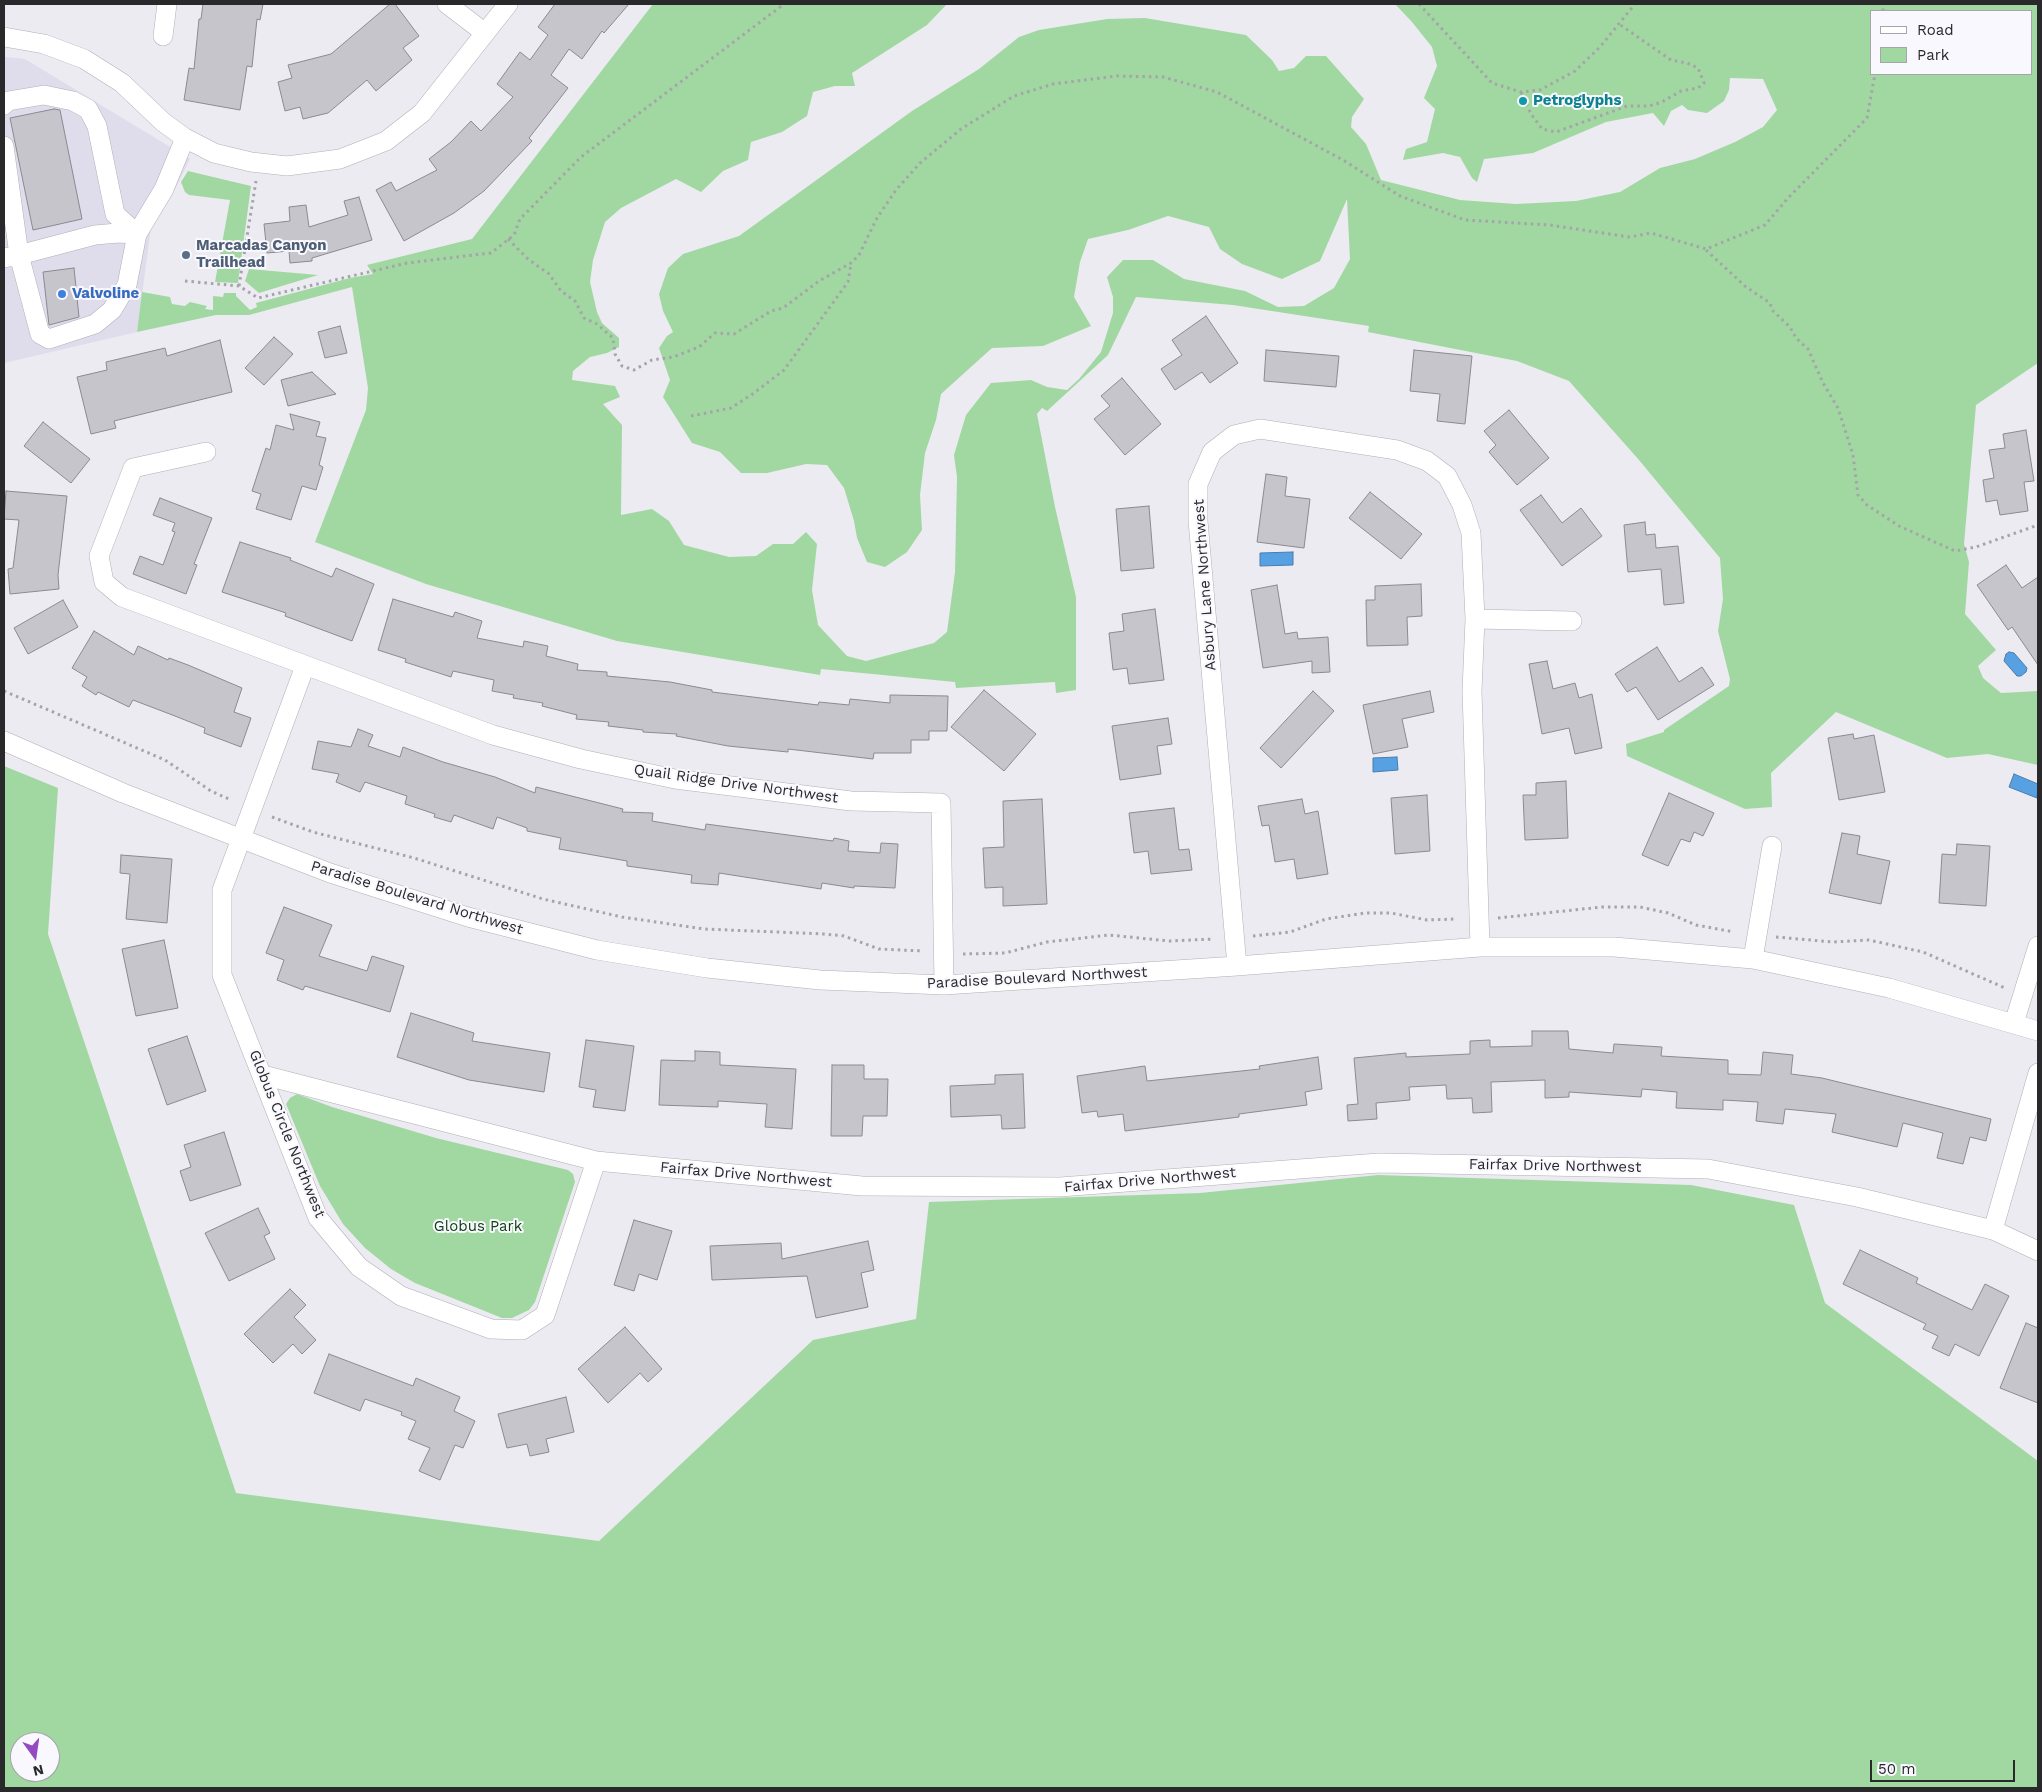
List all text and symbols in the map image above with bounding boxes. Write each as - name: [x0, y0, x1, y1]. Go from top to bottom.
- legend: [1870, 10, 2032, 75]
- text: Road: [1917, 21, 1954, 39]
- text: Park: [1917, 46, 1949, 64]
- place label: Petroglyphs: [1533, 92, 1621, 110]
- marker: Petroglyphs: [1517, 95, 1529, 107]
- place label: Marcadas Canyon Trailhead: [196, 237, 327, 272]
- marker: Marcadas Canyon Trailhead: [180, 249, 192, 261]
- place label: Valvoline: [72, 285, 139, 303]
- marker: Valvoline: [56, 288, 68, 300]
- street label: Asbury Lane Northwest: [1190, 499, 1220, 671]
- street label: Quail Ridge Drive Northwest: [633, 761, 839, 807]
- street label: Paradise Boulevard Northwest: [309, 857, 525, 939]
- street label: Paradise Boulevard Northwest: [926, 963, 1148, 993]
- street label: Globus Circle Northwest: [245, 1048, 329, 1220]
- street label: Fairfax Drive Northwest: [1469, 1155, 1641, 1177]
- street label: Fairfax Drive Northwest: [659, 1159, 833, 1191]
- street label: Fairfax Drive Northwest: [1063, 1164, 1237, 1196]
- park label: Globus Park: [434, 1218, 522, 1236]
- north arrow: [10, 1732, 60, 1782]
- scale bar: [1872, 1750, 2017, 1782]
- text: 50 m: [1878, 1760, 1915, 1778]
- text: N: [31, 1762, 45, 1780]

